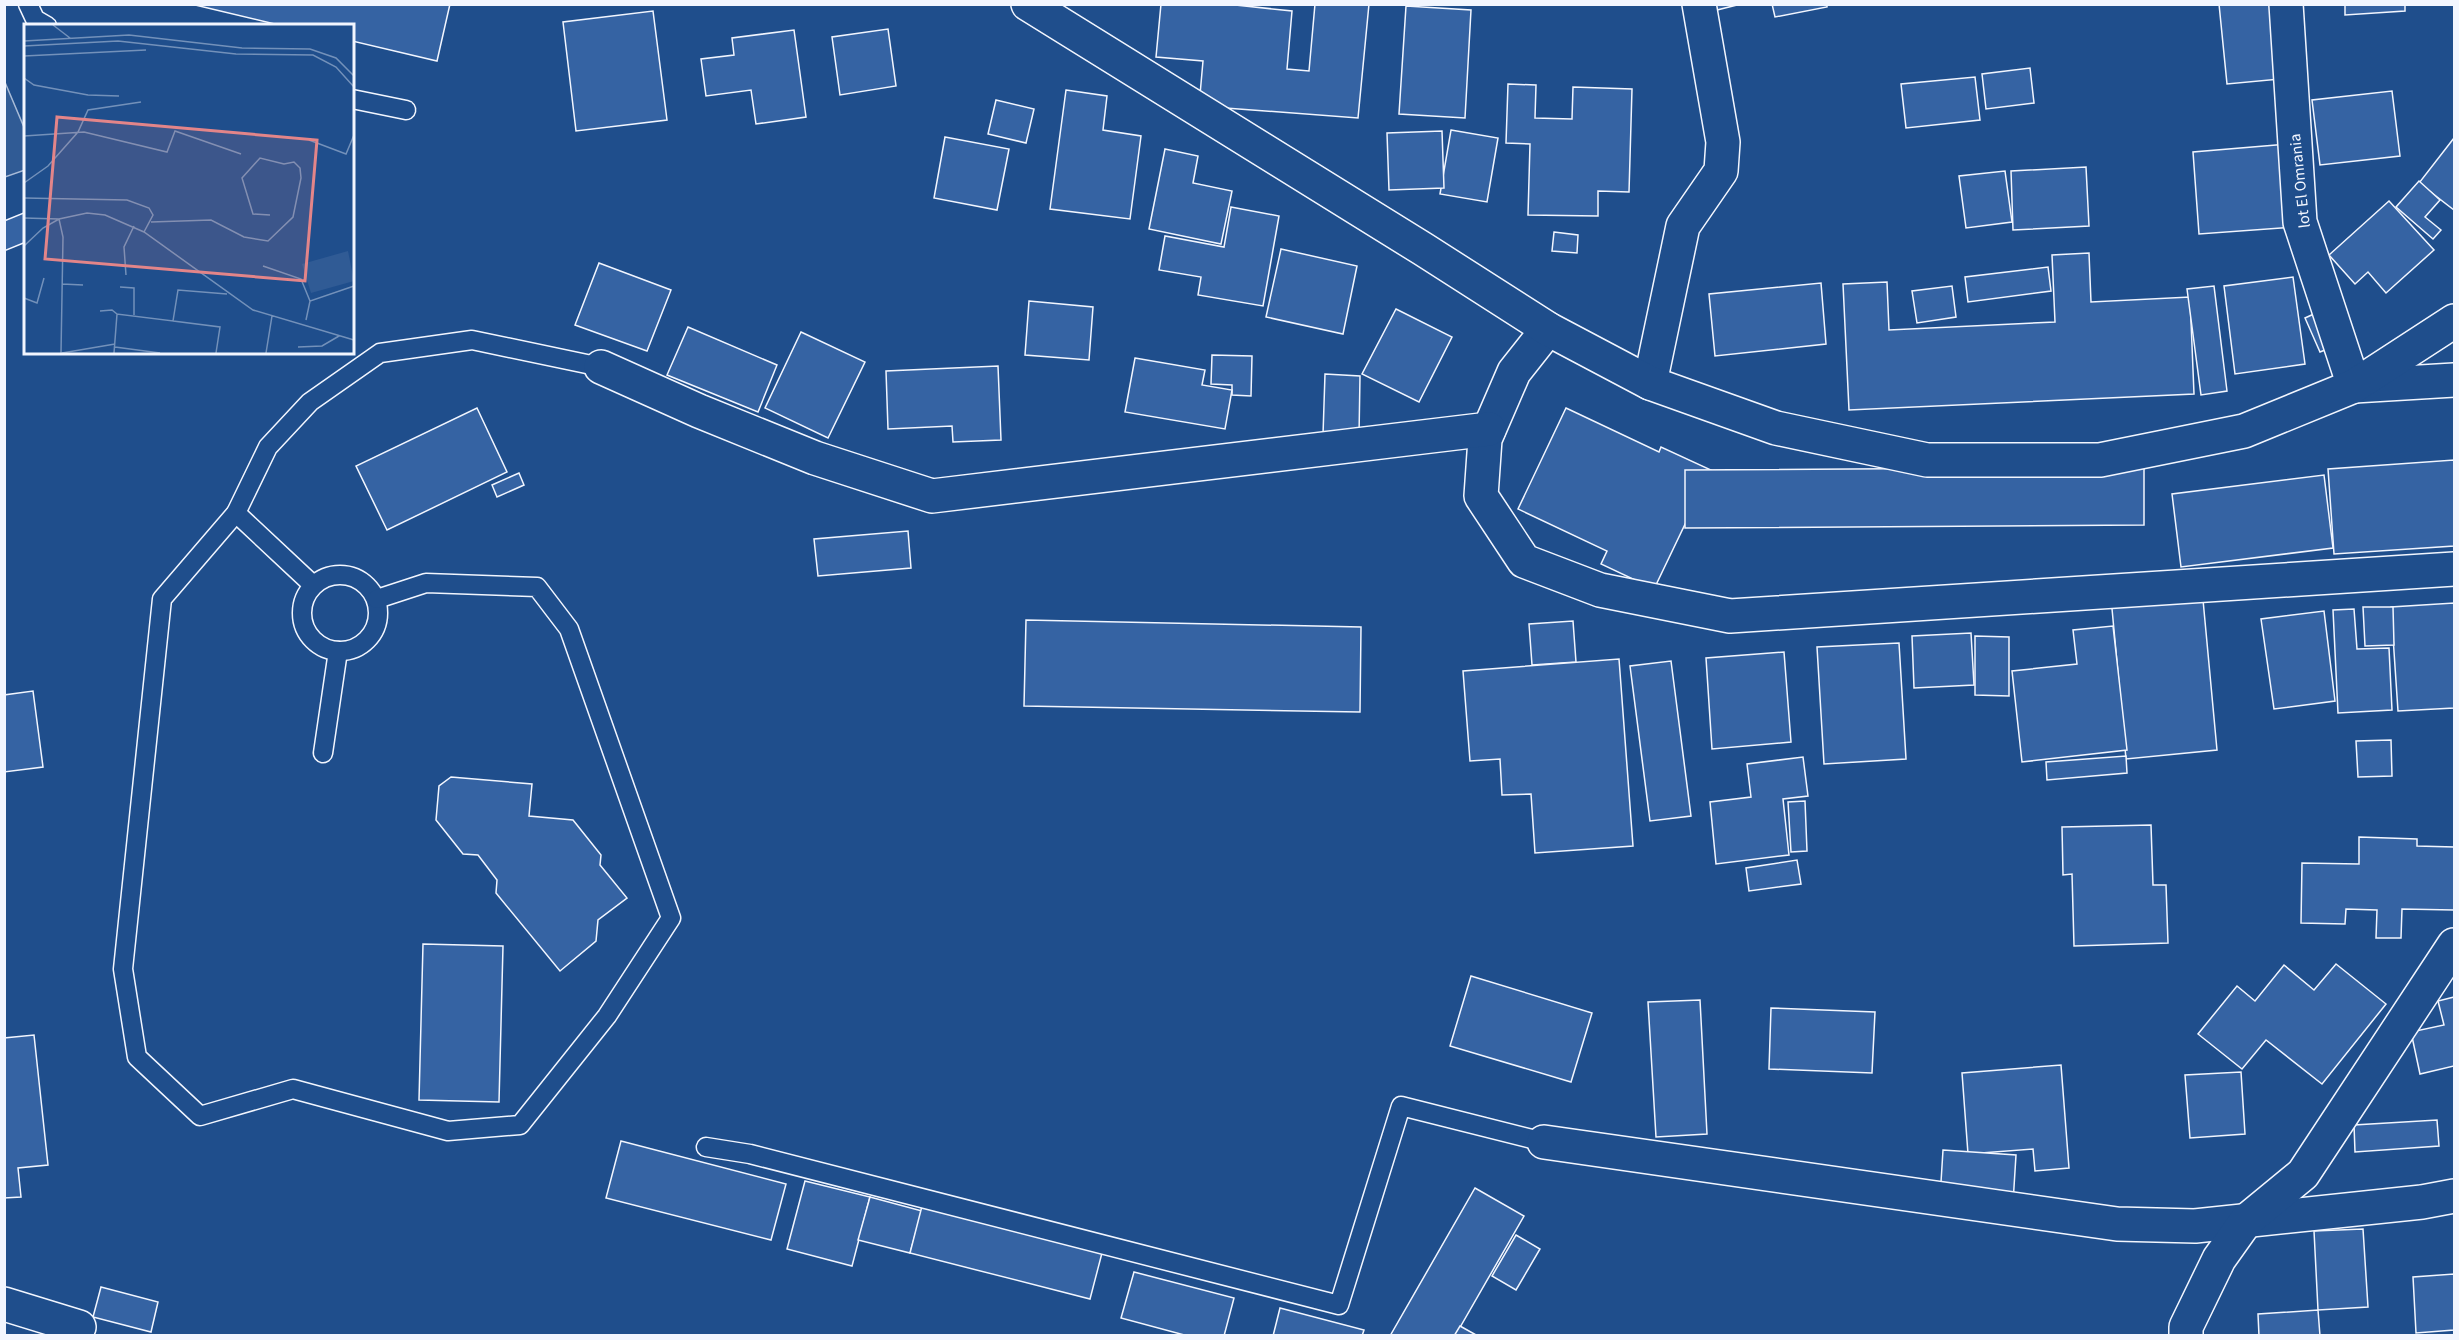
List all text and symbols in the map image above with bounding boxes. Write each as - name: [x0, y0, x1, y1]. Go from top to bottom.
- inset map: [24, 24, 354, 354]
- street label: lot El Omrania: [2284, 133, 2316, 229]

